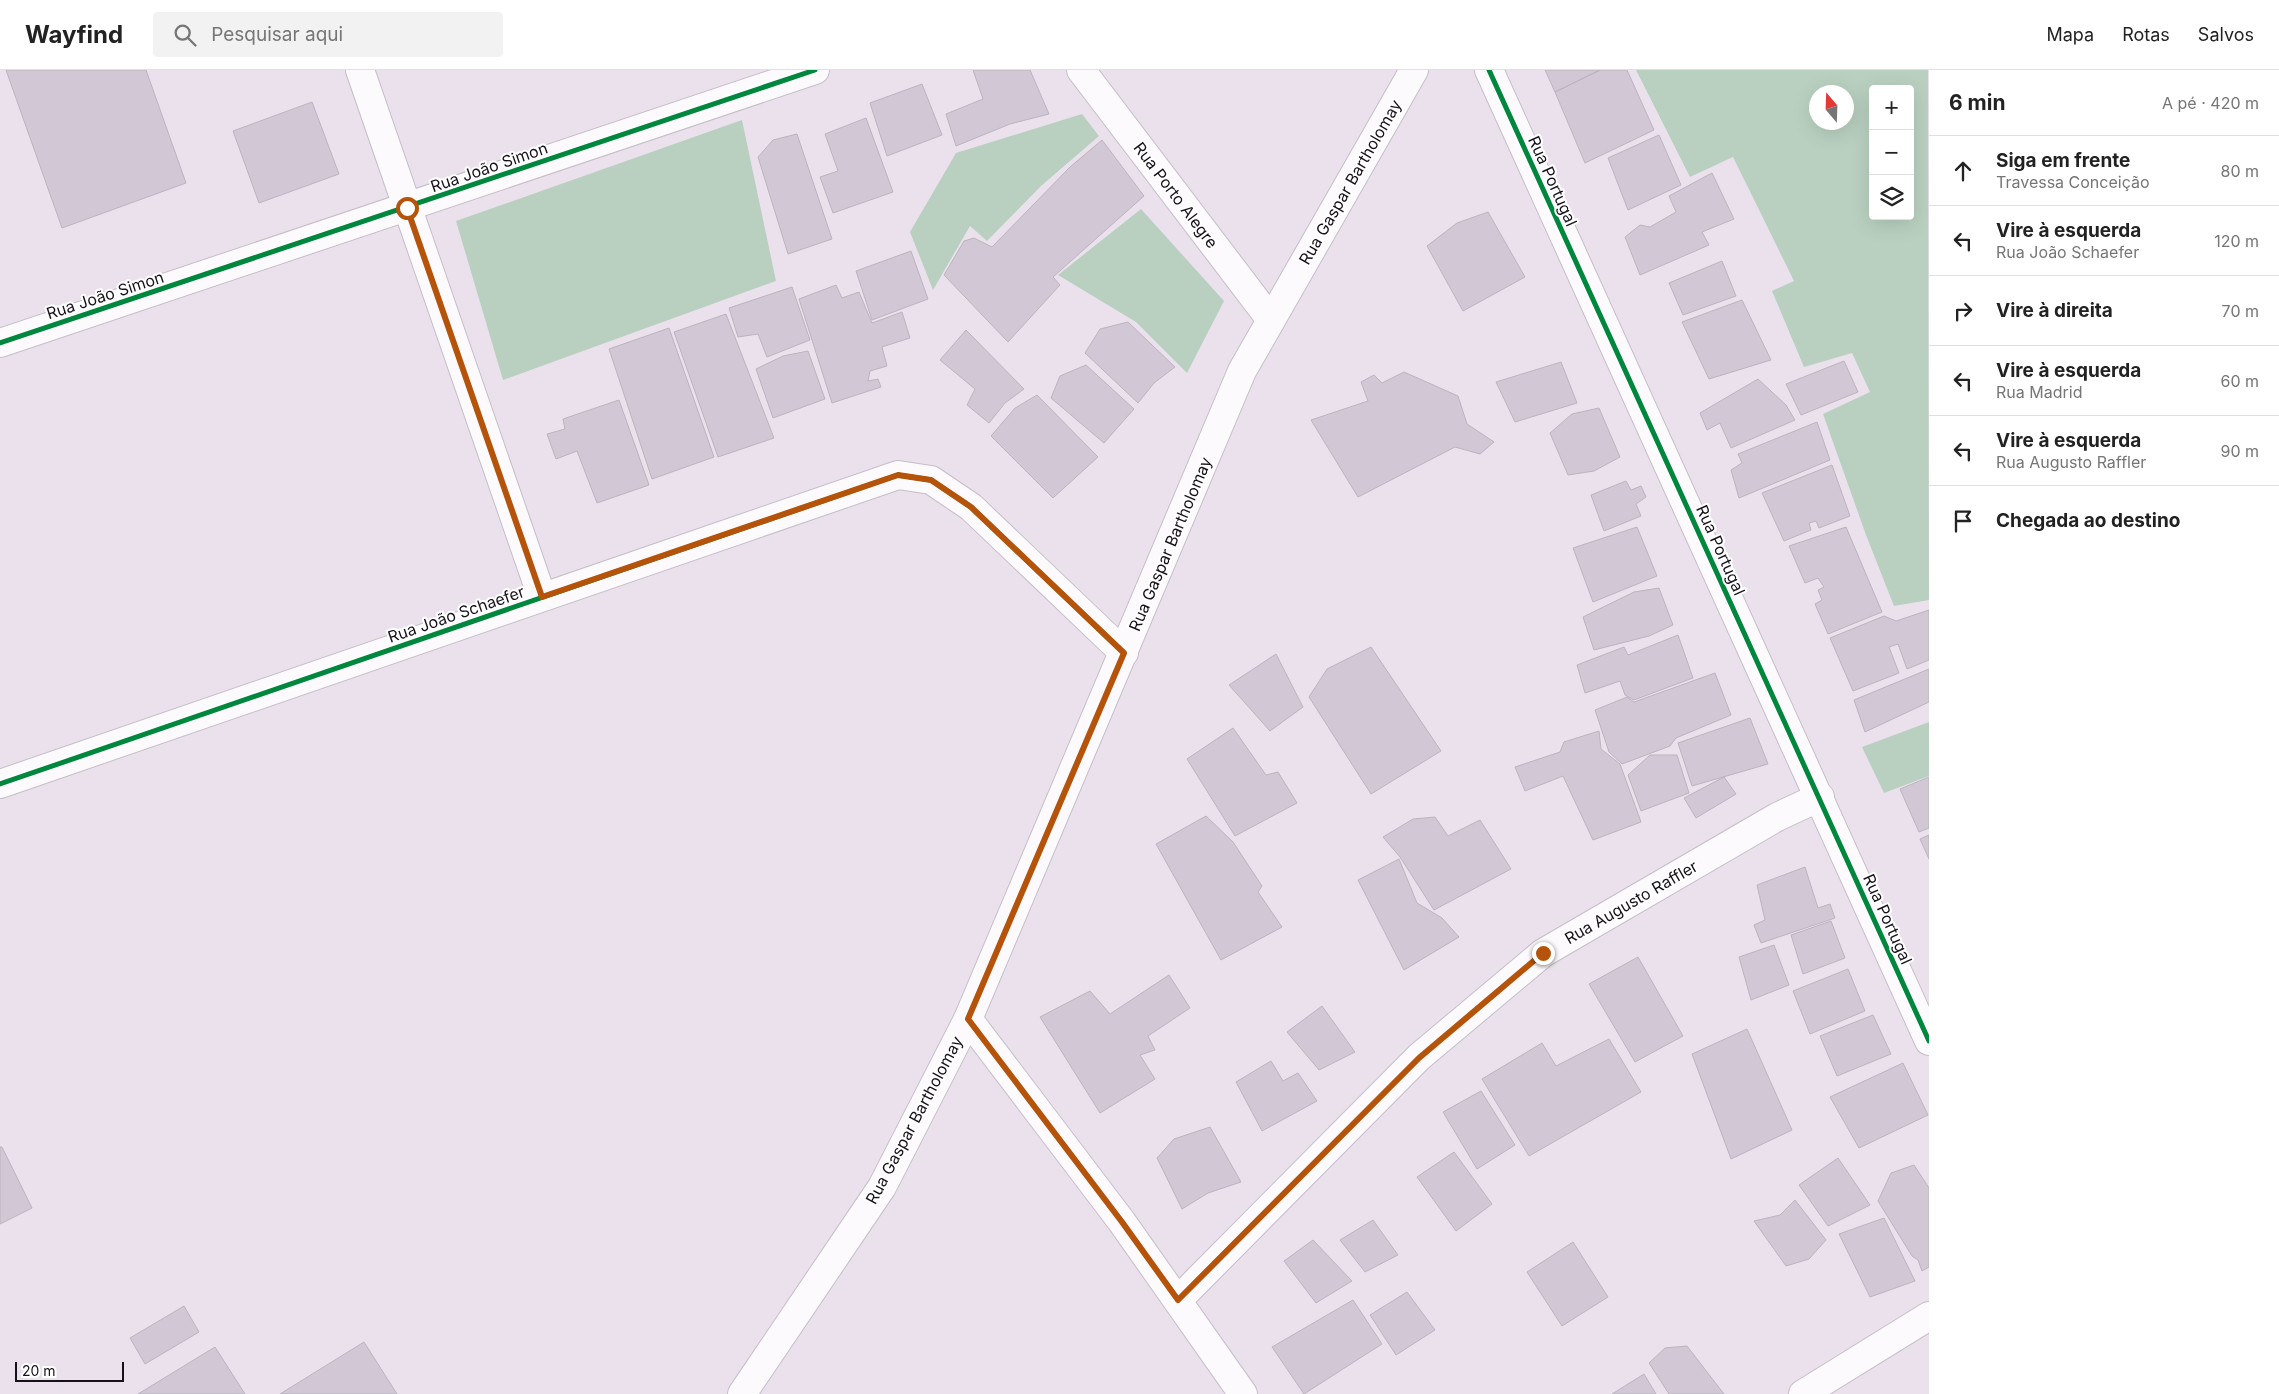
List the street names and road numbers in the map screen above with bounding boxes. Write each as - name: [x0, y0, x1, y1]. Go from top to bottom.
- street label: Rua Gaspar Bartholomay: [1295, 96, 1405, 268]
- street label: Rua Portugal: [1524, 133, 1582, 229]
- street label: Rua João Simon: [428, 138, 550, 196]
- street label: Rua Porto Alegre: [1130, 138, 1222, 252]
- street label: Rua João Simon: [44, 267, 166, 323]
- street label: Rua Gaspar Bartholomay: [1124, 454, 1216, 634]
- street label: Rua Portugal: [1692, 502, 1750, 598]
- street label: Rua João Schaefer: [385, 581, 527, 647]
- street label: Rua Augusto Raffler: [1561, 856, 1701, 948]
- street label: Rua Portugal: [1859, 871, 1917, 967]
- street label: Rua Gaspar Bartholomay: [861, 1033, 967, 1207]

